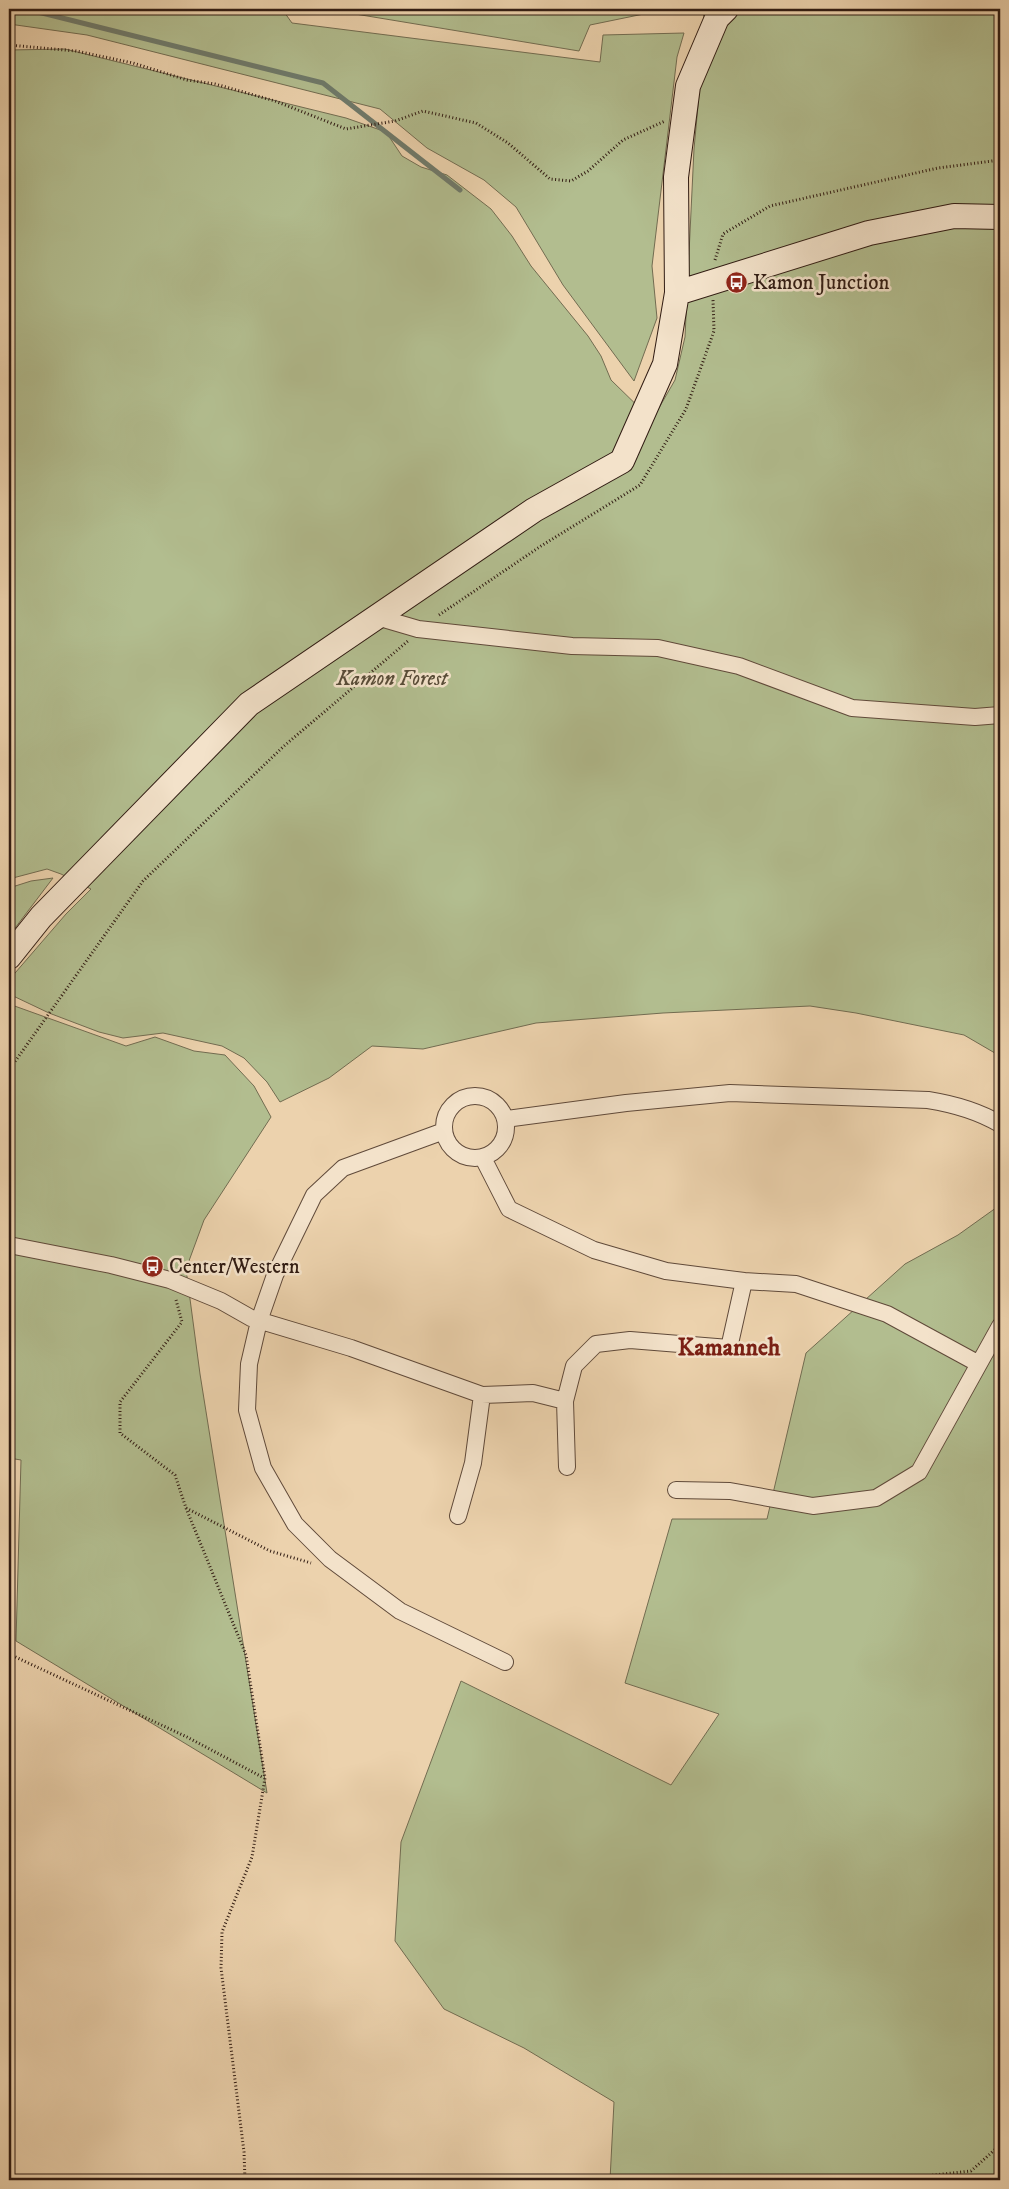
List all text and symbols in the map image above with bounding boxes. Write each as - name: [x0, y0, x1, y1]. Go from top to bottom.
- place label: Kamon Junction: [753, 270, 889, 296]
- bus stop icon: Kamon Junction: [725, 271, 749, 295]
- park label: Kamon Forest: [336, 666, 449, 692]
- place label: Center/Western: [169, 1254, 300, 1280]
- bus stop icon: Center/Western: [141, 1255, 165, 1279]
- district label: Kamanneh: [678, 1333, 781, 1363]

